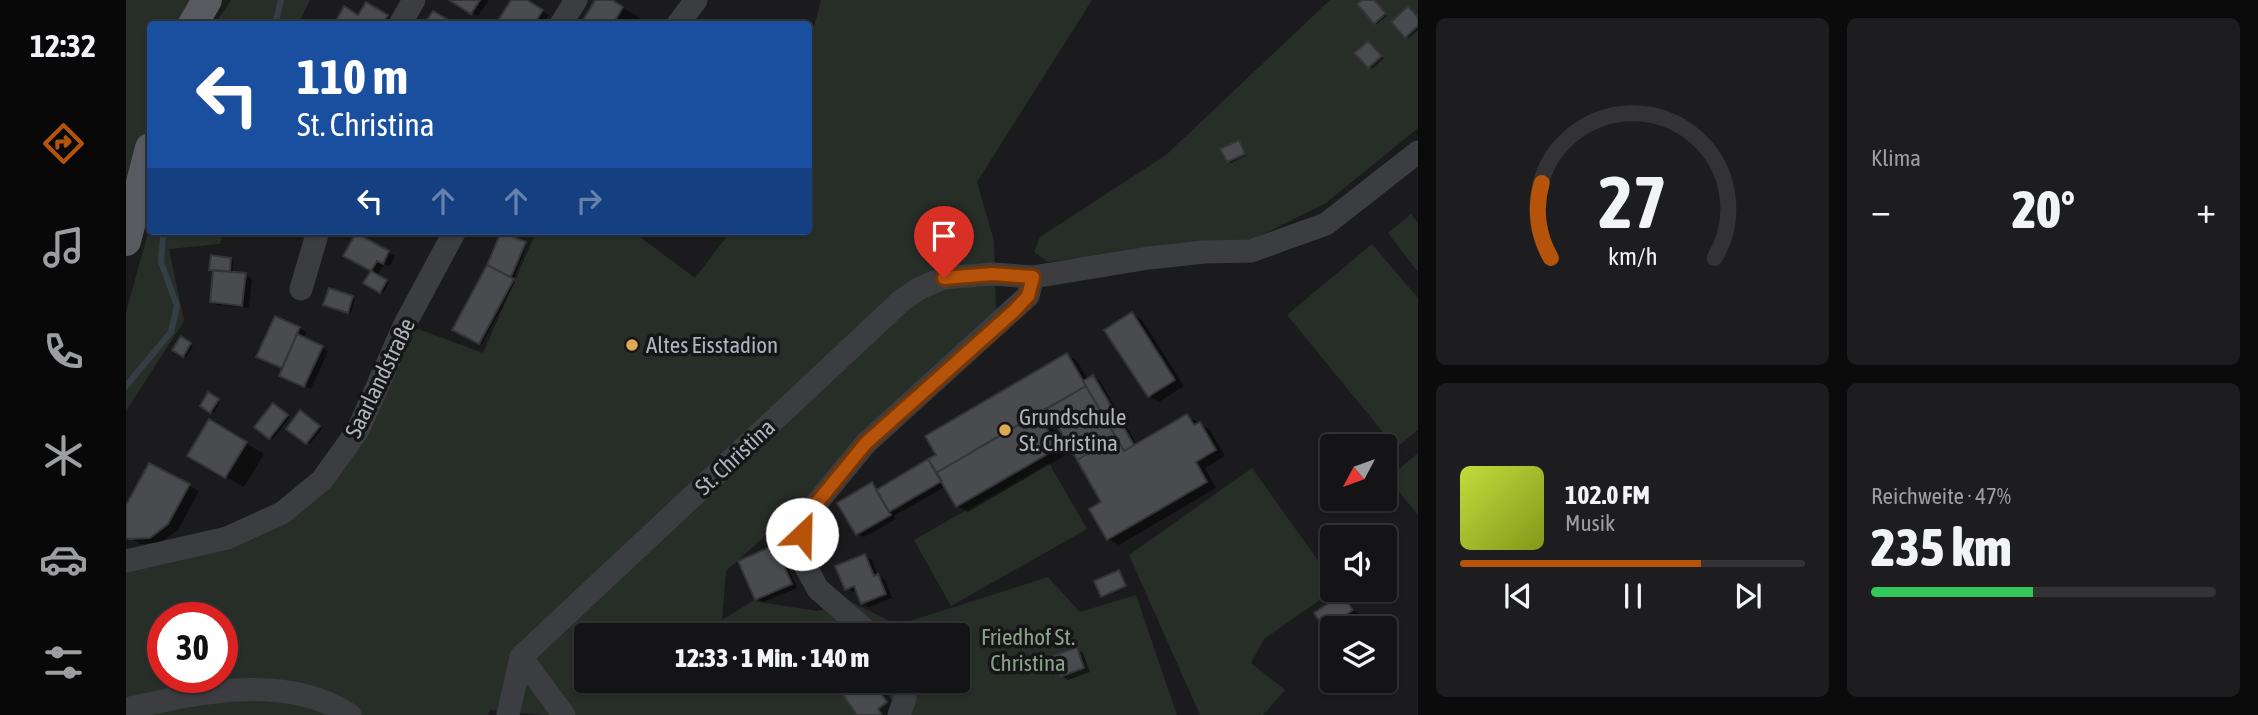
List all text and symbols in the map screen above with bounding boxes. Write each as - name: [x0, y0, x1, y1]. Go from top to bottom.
- text: 12:32: [30, 27, 96, 64]
- text: 110 m: [297, 48, 408, 104]
- icon: left: [182, 49, 273, 140]
- text: St. Christina: [297, 106, 435, 143]
- icon: directions: [39, 119, 88, 168]
- text: Klima: [1871, 145, 1921, 171]
- text: 27: [1598, 160, 1667, 243]
- text: 20°: [2012, 179, 2075, 239]
- icon: left: [351, 182, 389, 220]
- icon: ahead: [424, 182, 462, 220]
- icon: ahead: [497, 182, 535, 220]
- icon: right: [570, 182, 608, 220]
- text: −: [1871, 188, 1891, 231]
- text: +: [2196, 188, 2216, 231]
- pin: [914, 206, 974, 278]
- icon: arrive: [925, 217, 963, 255]
- icon: music: [39, 223, 88, 272]
- text: km/h: [1608, 241, 1657, 269]
- street label: Saarlandstraße: [340, 314, 420, 442]
- icon: phone: [39, 327, 88, 376]
- place label: Altes Eisstadion: [646, 332, 778, 358]
- marker: Altes Eisstadion: [624, 337, 640, 353]
- place label: Grundschule St. Christina: [1019, 404, 1126, 456]
- street label: St. Christina: [690, 414, 780, 500]
- marker: Grundschule St. Christina: [997, 422, 1013, 438]
- icon: climate: [39, 431, 88, 480]
- north arrow: [1320, 434, 1396, 511]
- map controls: [1320, 434, 1397, 693]
- text: 102.0 FM: [1565, 480, 1650, 510]
- text: Reichweite · 47%: [1871, 483, 2011, 509]
- position arrow: [765, 497, 839, 571]
- text: Musik: [1565, 510, 1615, 536]
- text: 235 km: [1871, 517, 2012, 577]
- button: sound: [1320, 525, 1397, 602]
- icon: car: [39, 535, 88, 584]
- icon: previous: [1499, 577, 1537, 615]
- icon: pause: [1614, 577, 1652, 615]
- icon: next: [1729, 577, 1767, 615]
- speed limit sign: 30: [147, 602, 238, 693]
- button: layers: [1320, 616, 1397, 693]
- park label: Friedhof St. Christina: [981, 624, 1075, 676]
- icon: filters: [39, 638, 88, 687]
- text: 12:33 · 1 Min. · 140 m: [675, 643, 869, 673]

